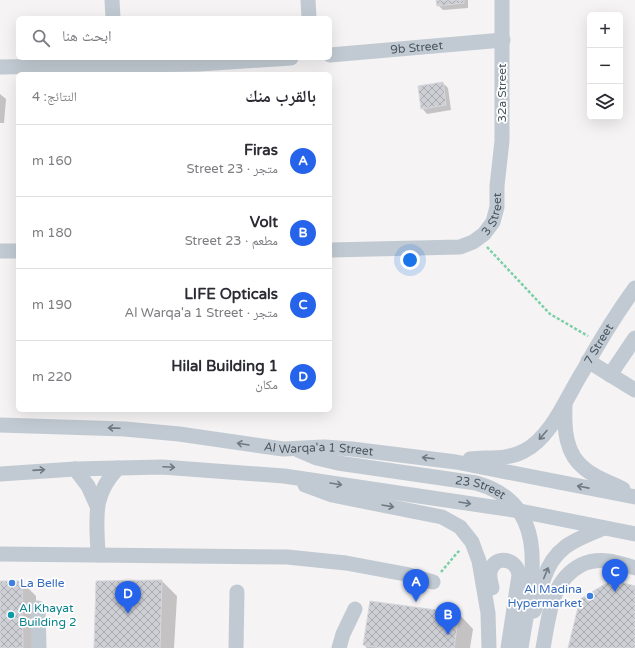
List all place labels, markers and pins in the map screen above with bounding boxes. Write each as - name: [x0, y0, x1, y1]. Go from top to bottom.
- pin: C: [602, 559, 628, 592]
- pin: A: [403, 569, 429, 602]
- place label: La Belle: [20, 576, 65, 590]
- marker: La Belle: [7, 578, 17, 588]
- pin: D: [115, 581, 141, 614]
- place label: Al Madina Hypermarket: [507, 582, 582, 610]
- marker: Al Madina Hypermarket: [585, 591, 595, 601]
- place label: Al Khayat Building 2: [19, 601, 77, 629]
- pin: B: [435, 602, 461, 635]
- marker: Al Khayat Building 2: [6, 610, 16, 620]

